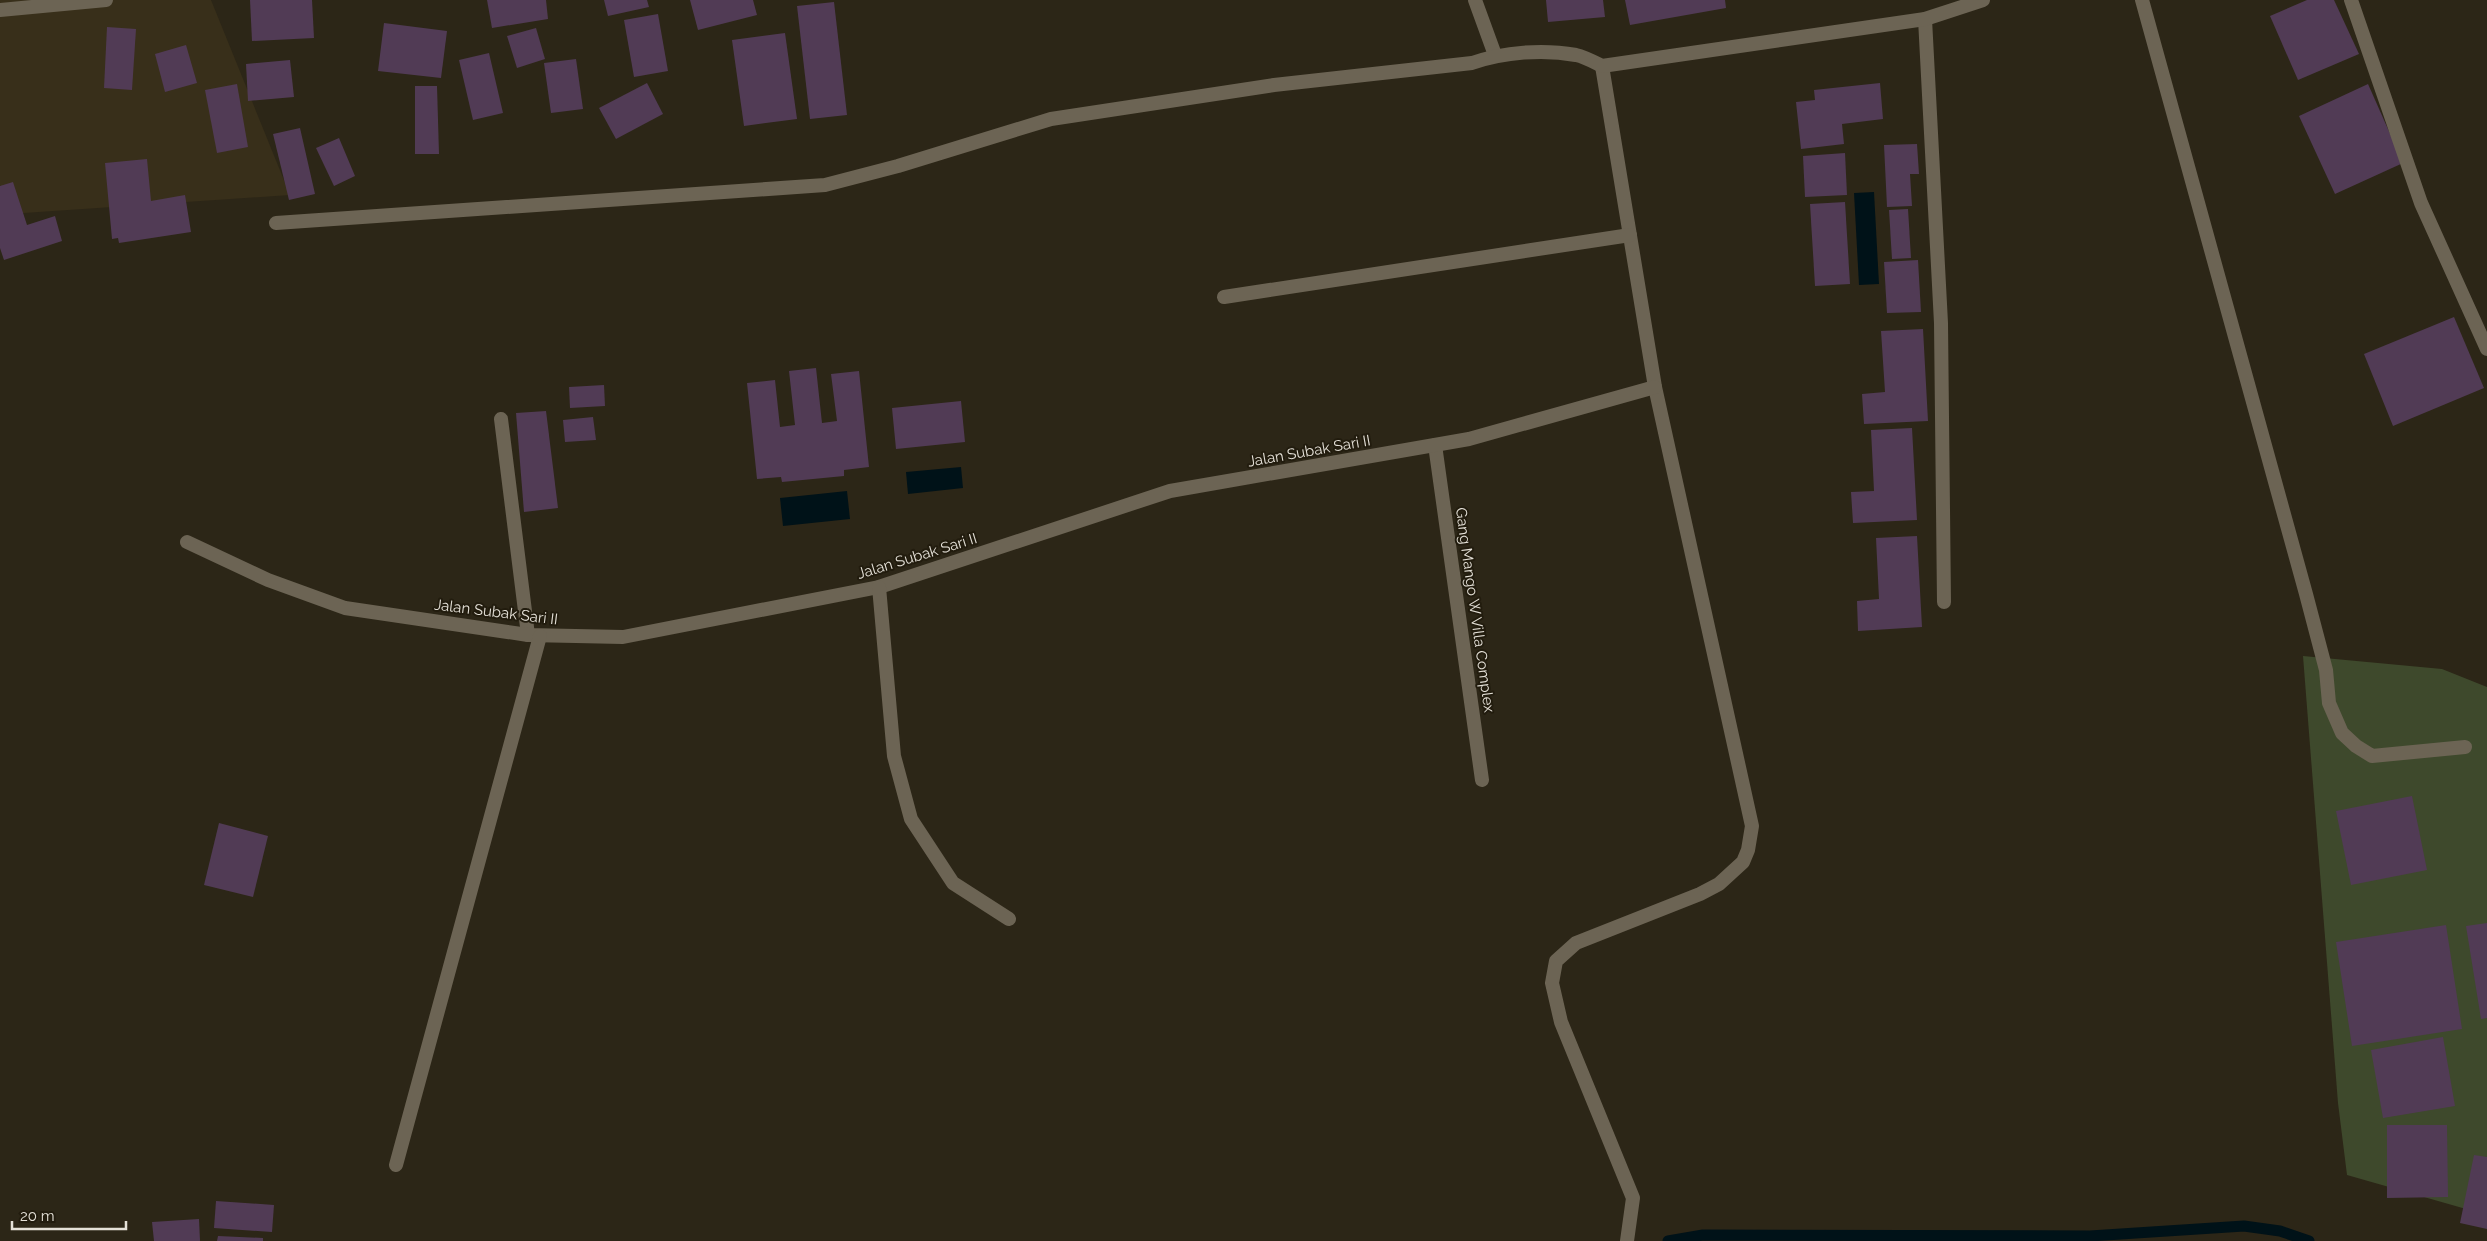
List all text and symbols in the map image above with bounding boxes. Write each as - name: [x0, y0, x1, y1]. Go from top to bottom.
- street label: Jalan Subak Sari II: [1246, 431, 1372, 471]
- street label: Gang Mango W Villa Complex: [1452, 506, 1498, 714]
- street label: Jalan Subak Sari II: [855, 529, 979, 583]
- street label: Jalan Subak Sari II: [433, 595, 559, 629]
- scale bar: [12, 1198, 126, 1230]
- text: 20 m: [20, 1207, 55, 1225]

